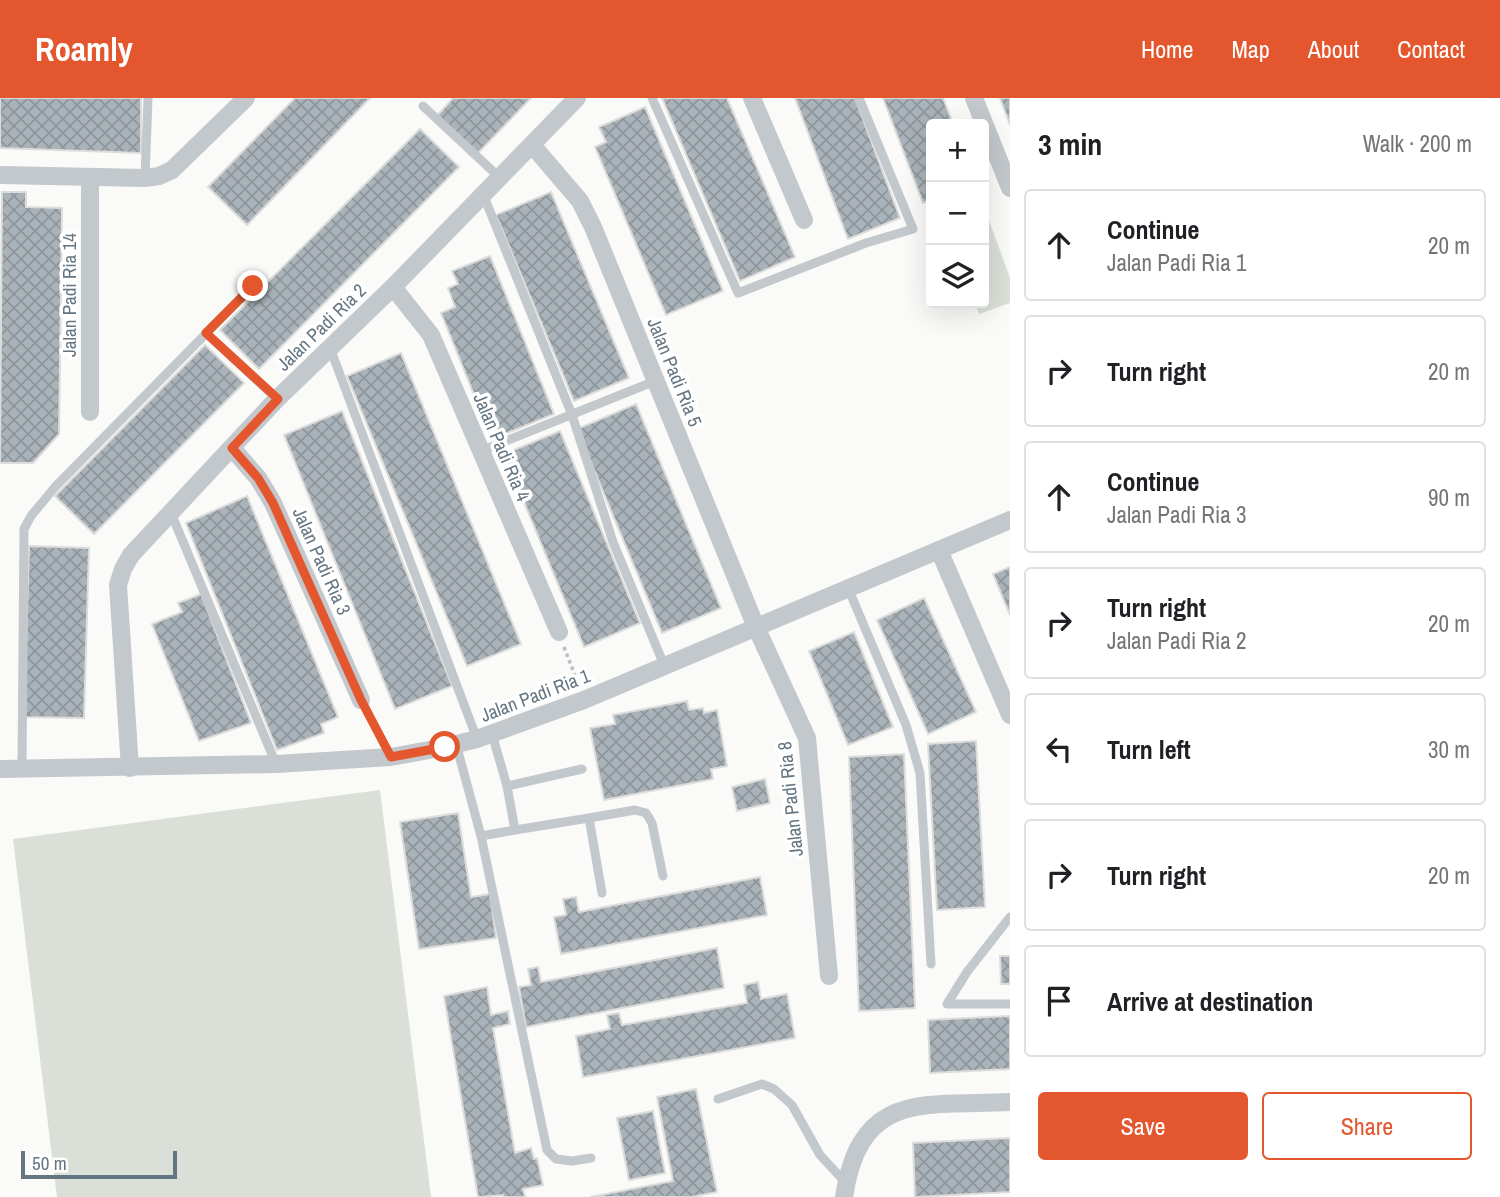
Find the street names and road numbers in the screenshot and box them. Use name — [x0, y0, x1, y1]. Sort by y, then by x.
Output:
street label: Jalan Padi Ria 14 — [56, 233, 82, 357]
street label: Jalan Padi Ria 2 — [271, 278, 371, 376]
street label: Jalan Padi Ria 5 — [641, 314, 709, 431]
street label: Jalan Padi Ria 4 — [468, 389, 537, 505]
street label: Jalan Padi Ria 3 — [287, 503, 357, 619]
street label: Jalan Padi Ria 1 — [477, 662, 594, 728]
street label: Jalan Padi Ria 8 — [771, 740, 809, 858]

